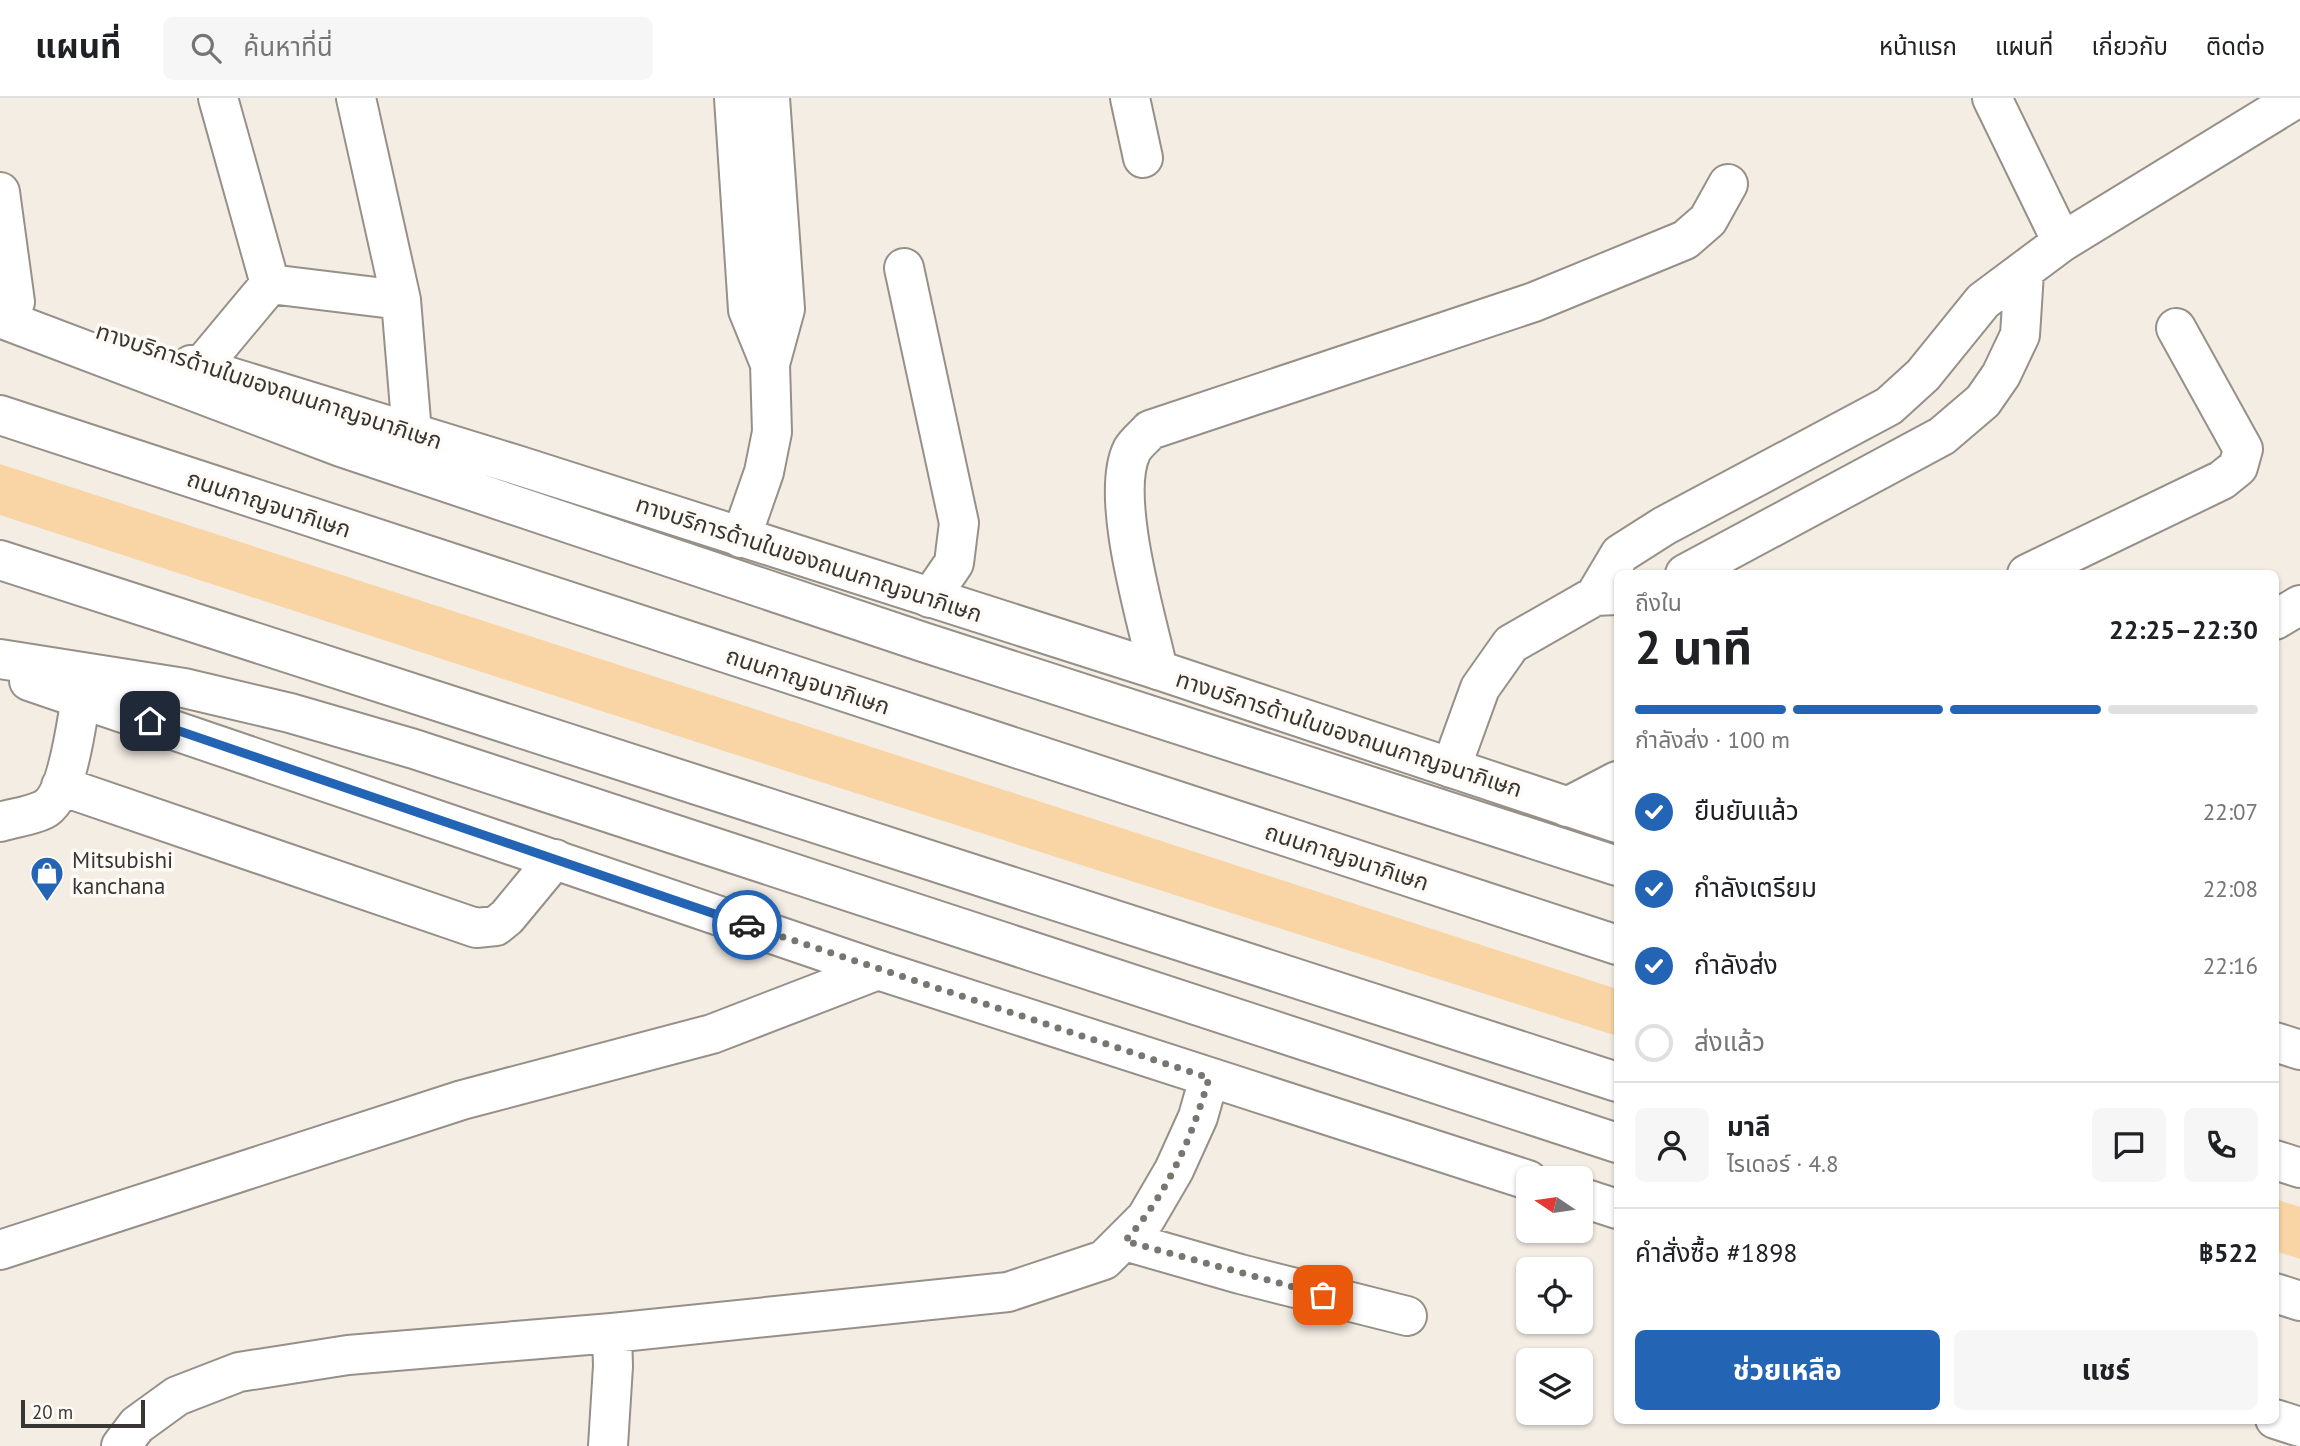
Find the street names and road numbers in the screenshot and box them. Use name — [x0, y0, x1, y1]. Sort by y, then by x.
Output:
street label: ทางบริการด้านในของถนนกาญจนาภิเษก — [92, 316, 446, 455]
street label: ถนนกาญจนาภิเษก — [184, 463, 355, 544]
street label: ทางบริการด้านในของถนนกาญจนาภิเษก — [632, 489, 986, 628]
street label: ถนนกาญจนาภิเษก — [723, 640, 894, 721]
street label: ทางบริการด้านในของถนนกาญจนาภิเษก — [1172, 664, 1526, 803]
street label: ถนนกาญจนาภิเษก — [1262, 816, 1433, 897]

